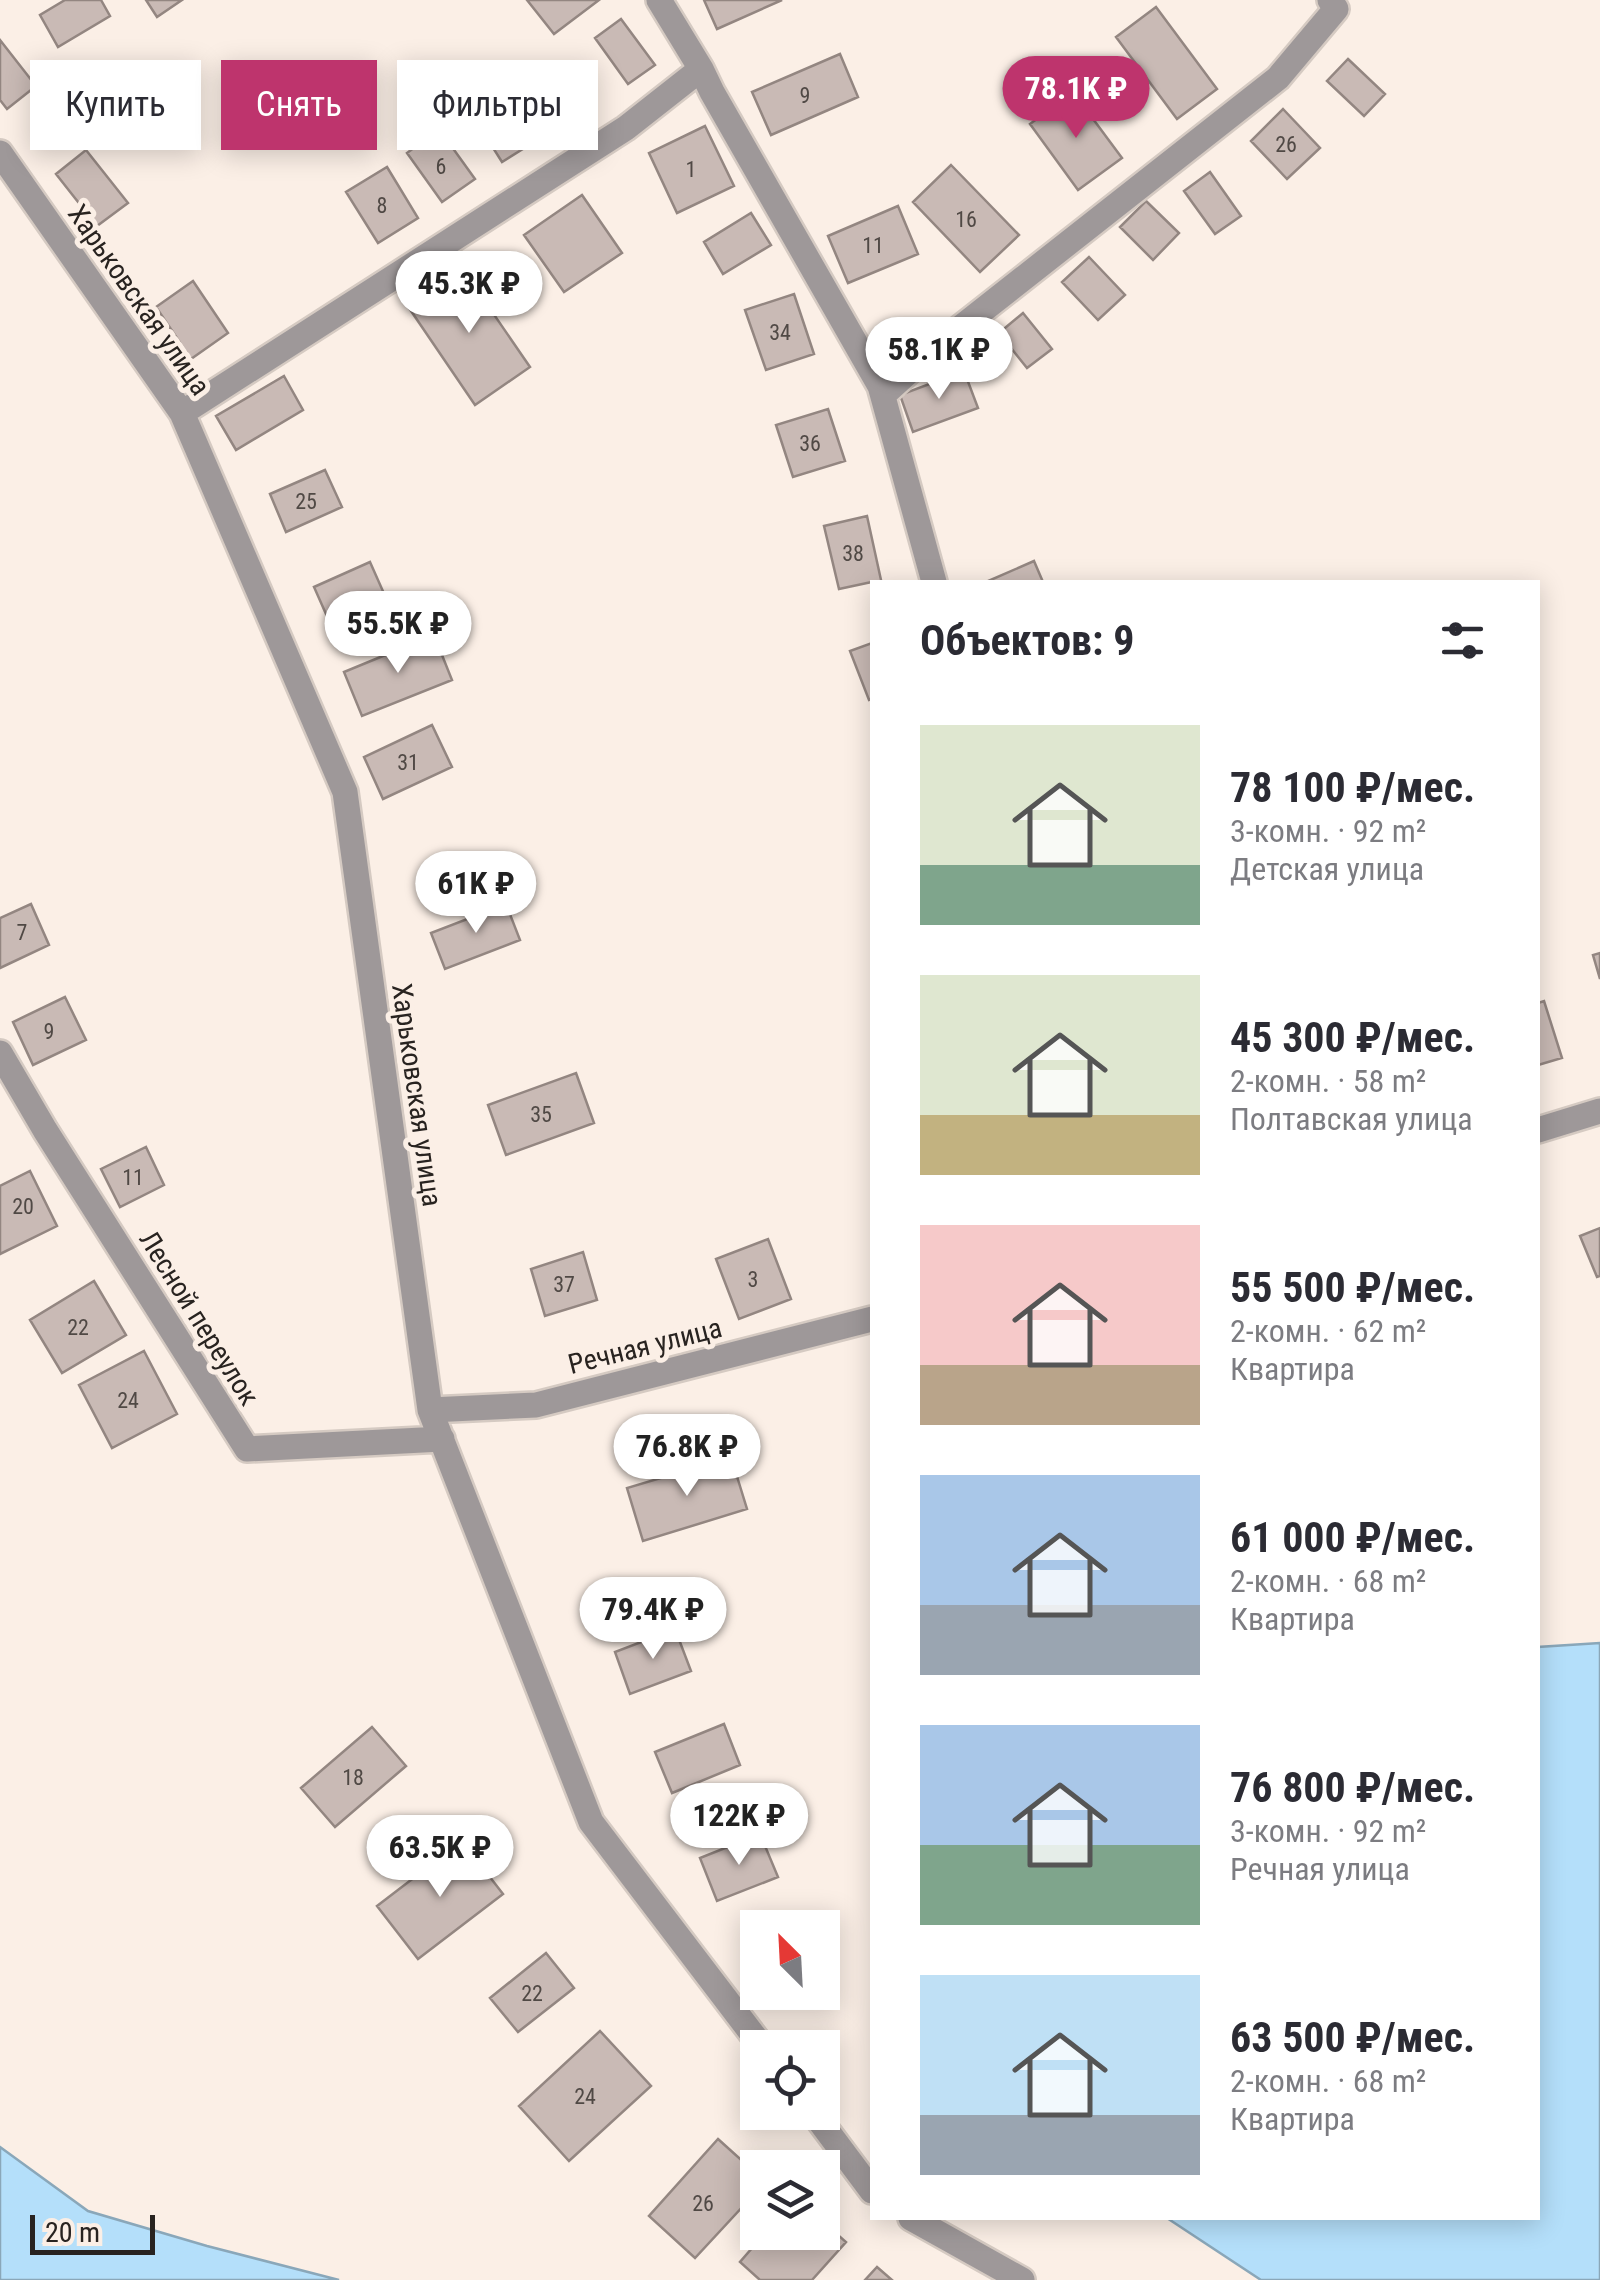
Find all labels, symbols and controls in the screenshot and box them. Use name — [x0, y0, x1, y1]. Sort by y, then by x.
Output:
pin: 78.1K ₽ — [984, 56, 1168, 141]
chip: Купить — [30, 60, 201, 150]
chip: Снять — [221, 60, 377, 150]
chip: Фильтры — [397, 60, 598, 150]
text: 78.1K ₽ — [1025, 69, 1127, 107]
house number: 9 — [800, 83, 810, 108]
house number: 26 — [1275, 132, 1297, 157]
house number: 6 — [436, 154, 446, 179]
house number: 1 — [686, 157, 696, 182]
house number: 8 — [377, 193, 387, 218]
street label: Харьковская улица — [61, 198, 217, 402]
house number: 16 — [955, 207, 977, 232]
house number: 11 — [862, 233, 884, 258]
pin: 45.3K ₽ — [377, 251, 561, 336]
text: 45.3K ₽ — [418, 264, 520, 302]
pin: 58.1K ₽ — [847, 317, 1031, 402]
house number: 34 — [769, 320, 791, 345]
text: 58.1K ₽ — [888, 330, 990, 368]
house number: 36 — [799, 431, 821, 456]
house number: 25 — [295, 489, 317, 514]
house number: 38 — [842, 541, 864, 566]
pin: 55.5K ₽ — [306, 591, 490, 676]
text: 55.5K ₽ — [347, 604, 449, 642]
icon: filters — [1435, 613, 1490, 668]
text: Объектов: 9 — [920, 616, 1134, 665]
house number: 31 — [397, 750, 419, 775]
text: 78 100 ₽/мес. — [1230, 763, 1475, 812]
icon: home — [1000, 765, 1120, 885]
text: 3-комн. · 92 m² — [1230, 812, 1426, 850]
text: Детская улица — [1230, 850, 1424, 888]
pin: 61K ₽ — [406, 851, 546, 936]
text: 61K ₽ — [437, 864, 515, 902]
house number: 7 — [17, 920, 27, 945]
street label: Харьковская улица — [385, 981, 449, 1209]
text: 45 300 ₽/мес. — [1230, 1013, 1475, 1062]
icon: home — [1000, 1015, 1120, 1135]
house number: 9 — [44, 1019, 54, 1044]
text: 2-комн. · 58 m² — [1230, 1062, 1426, 1100]
text: Полтавская улица — [1230, 1100, 1472, 1138]
house number: 35 — [530, 1102, 552, 1127]
house number: 11 — [122, 1165, 144, 1190]
house number: 20 — [12, 1194, 34, 1219]
street label: Лесной переулок — [132, 1225, 266, 1411]
text: 55 500 ₽/мес. — [1230, 1263, 1475, 1312]
icon: home — [1000, 1265, 1120, 1385]
house number: 3 — [748, 1267, 758, 1292]
house number: 37 — [553, 1272, 575, 1297]
street label: Речная улица — [565, 1311, 725, 1381]
text: 2-комн. · 62 m² — [1230, 1312, 1426, 1350]
house number: 22 — [67, 1315, 89, 1340]
text: Квартира — [1230, 1350, 1355, 1388]
house number: 24 — [117, 1388, 139, 1413]
pin: 76.8K ₽ — [595, 1414, 779, 1499]
text: 76.8K ₽ — [636, 1427, 738, 1465]
text: 61 000 ₽/мес. — [1230, 1513, 1475, 1562]
icon: home — [1000, 1515, 1120, 1635]
text: 2-комн. · 68 m² — [1230, 1562, 1426, 1600]
pin: 79.4K ₽ — [561, 1577, 745, 1662]
text: 79.4K ₽ — [602, 1590, 704, 1628]
text: Квартира — [1230, 1600, 1355, 1638]
text: 76 800 ₽/мес. — [1230, 1763, 1475, 1812]
house number: 18 — [342, 1765, 364, 1790]
icon: home — [1000, 1765, 1120, 1885]
pin: 122K ₽ — [658, 1783, 820, 1868]
text: 122K ₽ — [692, 1796, 786, 1834]
text: 3-комн. · 92 m² — [1230, 1812, 1426, 1850]
pin: 63.5K ₽ — [348, 1815, 532, 1900]
text: 63.5K ₽ — [389, 1828, 491, 1866]
text: Речная улица — [1230, 1850, 1410, 1888]
north arrow — [740, 1910, 840, 2010]
map controls — [740, 1910, 840, 2250]
house number: 22 — [521, 1981, 543, 2006]
text: 63 500 ₽/мес. — [1230, 2013, 1475, 2062]
icon: home — [1000, 2015, 1120, 2135]
button: locate — [740, 2030, 840, 2130]
text: 2-комн. · 68 m² — [1230, 2062, 1426, 2100]
house number: 24 — [574, 2084, 596, 2109]
text: Квартира — [1230, 2100, 1355, 2138]
button: layers — [740, 2150, 840, 2250]
house number: 26 — [692, 2191, 714, 2216]
scale bar — [30, 2210, 155, 2254]
text: 20 m — [45, 2216, 100, 2249]

